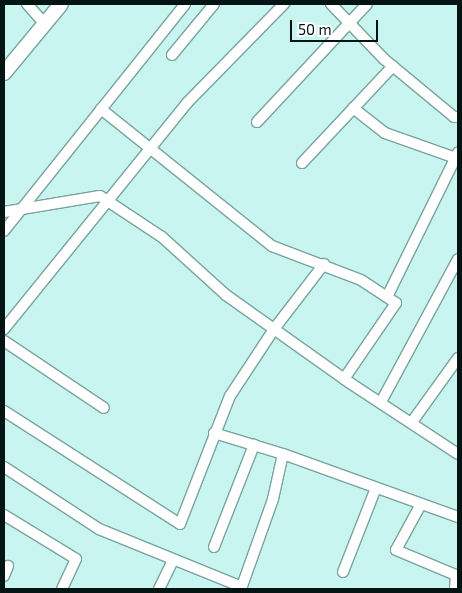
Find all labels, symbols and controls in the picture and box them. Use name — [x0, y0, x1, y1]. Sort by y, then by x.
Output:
scale bar — [292, 10, 380, 42]
text: 50 m — [298, 20, 332, 38]

